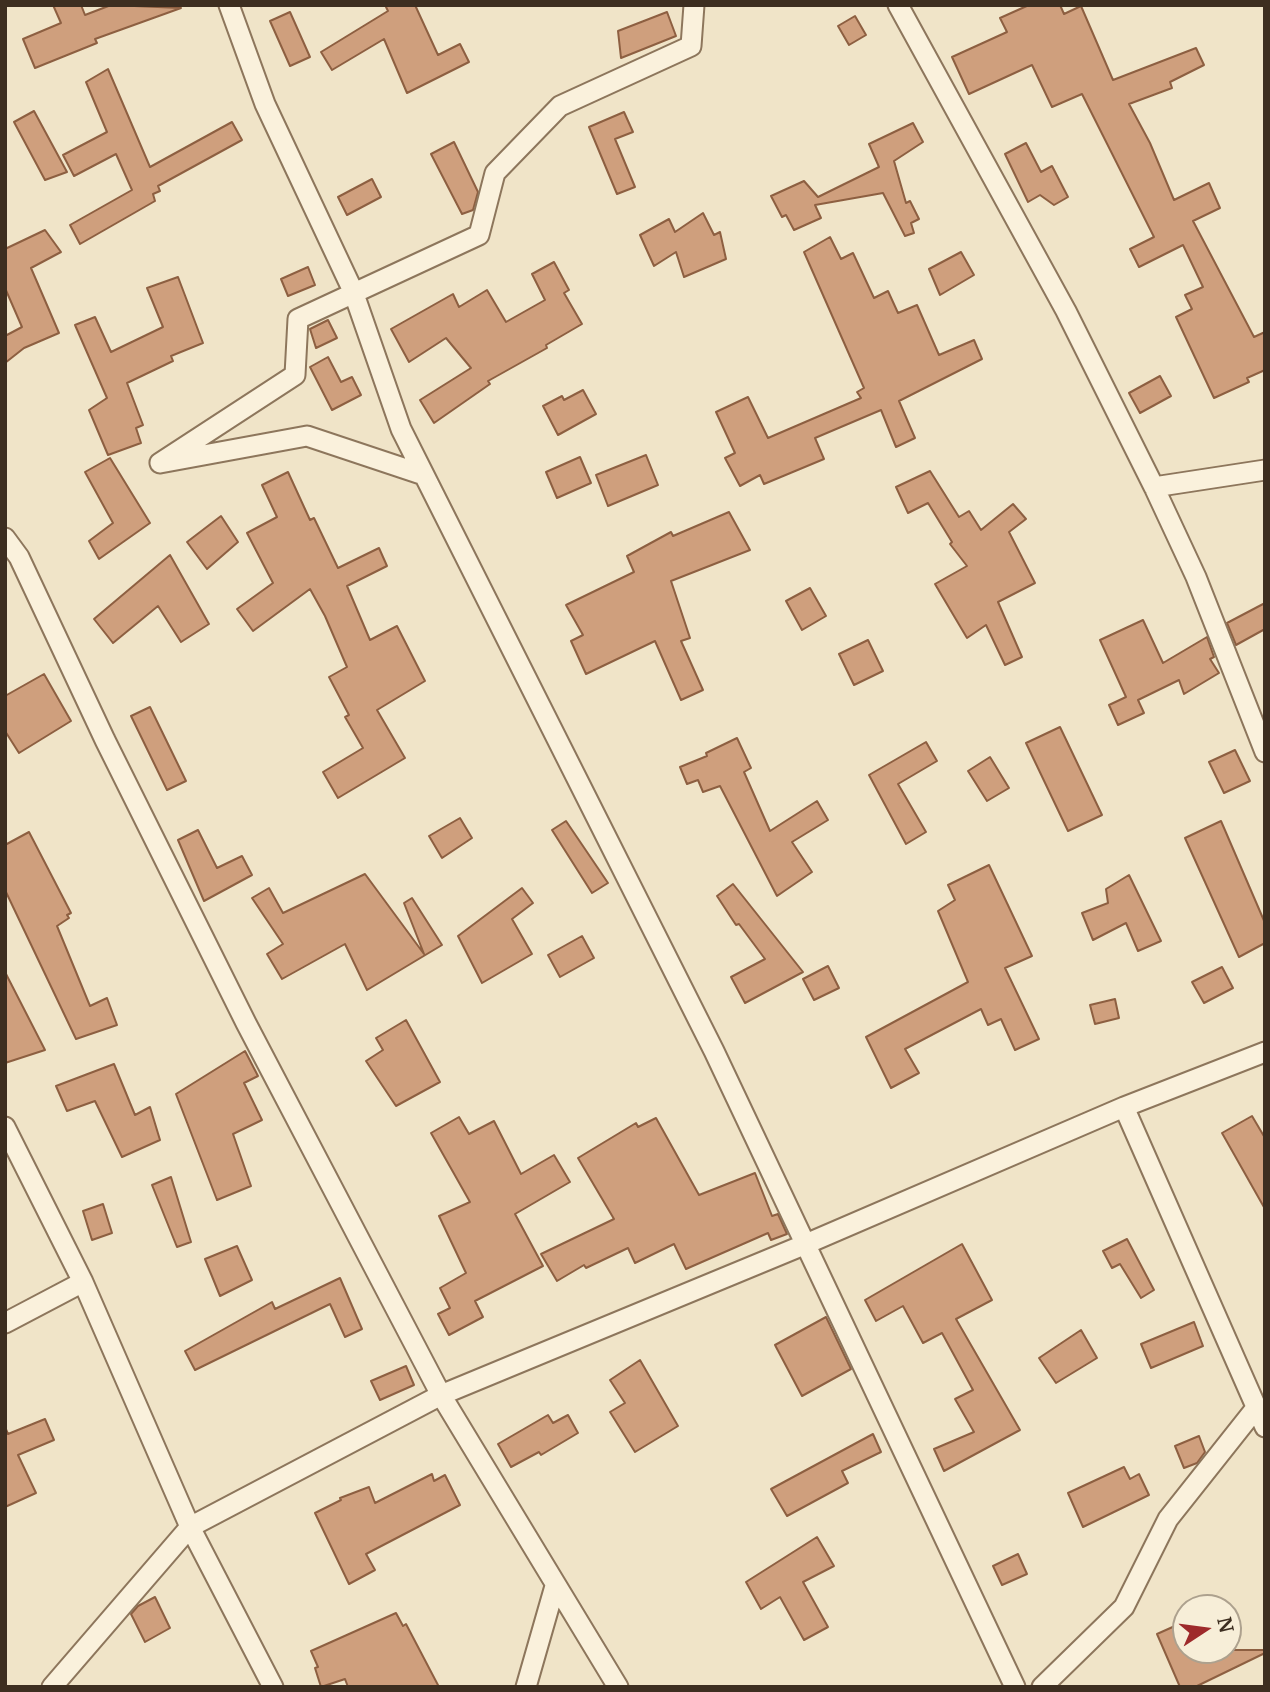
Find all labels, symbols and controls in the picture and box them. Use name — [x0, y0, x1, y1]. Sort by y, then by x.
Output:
north arrow — [1172, 1594, 1242, 1664]
text: N — [1212, 1615, 1239, 1635]

